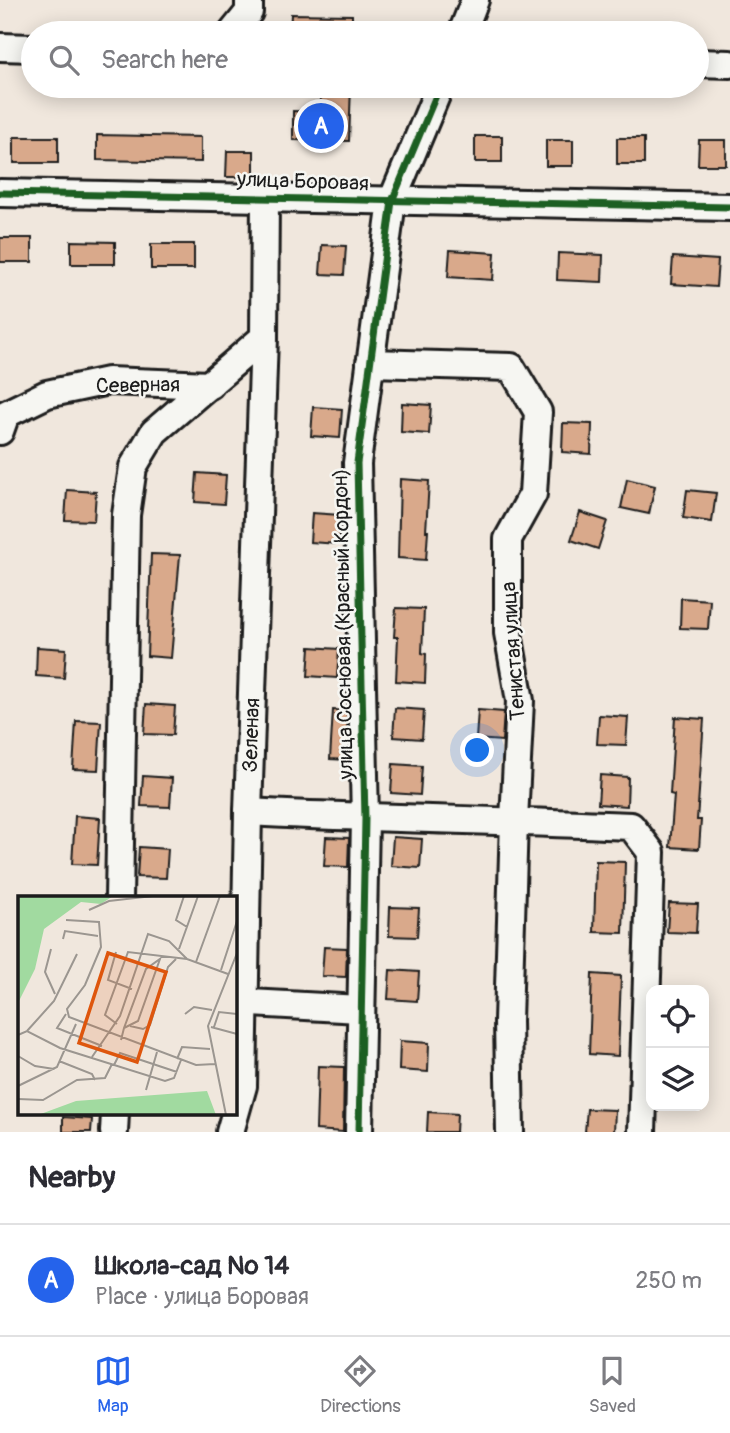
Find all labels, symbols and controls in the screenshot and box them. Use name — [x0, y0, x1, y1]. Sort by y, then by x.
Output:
search box — [21, 21, 709, 98]
icon: search — [45, 41, 83, 79]
text: Search here — [101, 44, 228, 76]
pin: A — [298, 100, 344, 152]
street label: улица Боровая — [236, 166, 369, 197]
street label: Северная — [96, 371, 180, 400]
street label: улица Сосновая (Красный Кордон) — [327, 468, 360, 781]
street label: Тенистая улица — [495, 581, 532, 721]
street label: Зеленая — [237, 697, 266, 773]
your location — [460, 733, 494, 767]
inset map — [18, 896, 236, 1114]
map controls — [646, 985, 709, 1111]
button: locate — [646, 985, 709, 1048]
button: layers — [646, 1048, 709, 1111]
text: Nearby — [28, 1159, 115, 1196]
text: Школа-сад № 14 — [95, 1250, 289, 1282]
text: A — [44, 1266, 58, 1295]
text: 250 m — [636, 1266, 702, 1295]
text: Place · улица Боровая — [95, 1282, 309, 1311]
tab: Map — [94, 1352, 132, 1418]
tab: Directions — [320, 1352, 401, 1418]
tab: Saved — [589, 1352, 636, 1418]

